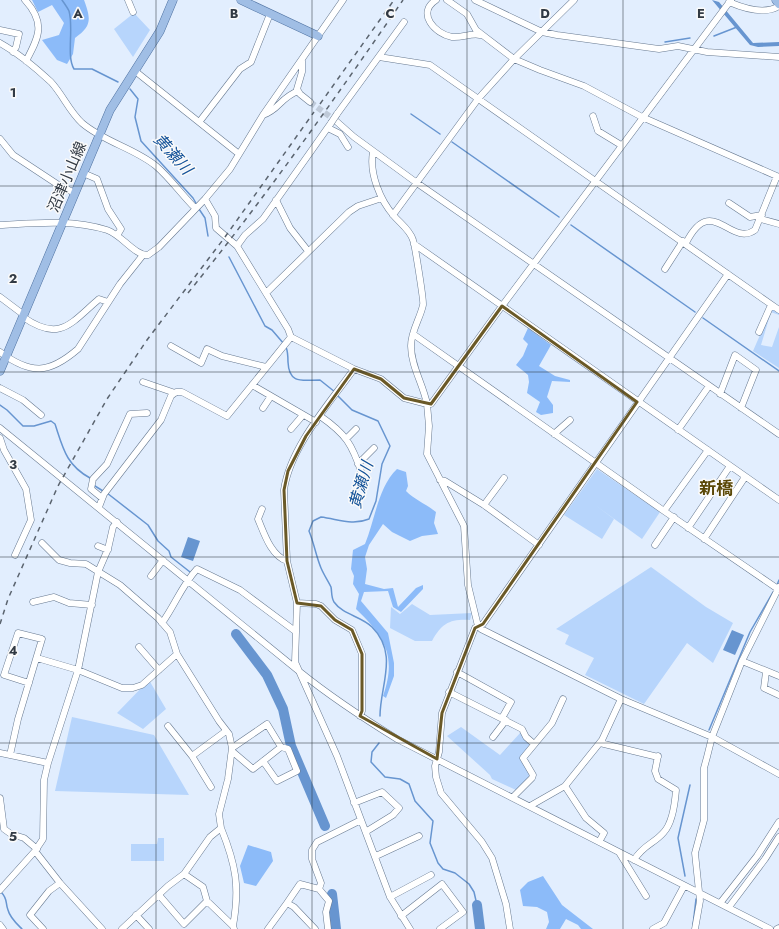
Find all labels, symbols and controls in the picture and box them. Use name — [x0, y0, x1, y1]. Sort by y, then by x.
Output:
text: A — [72, 4, 83, 23]
text: B — [230, 4, 239, 23]
text: C — [385, 4, 395, 23]
text: D — [540, 4, 550, 23]
text: E — [697, 4, 705, 23]
text: 1 — [10, 83, 16, 102]
water label: 黄瀬川 — [148, 128, 199, 181]
street label: 沼津小山線 — [42, 138, 92, 216]
text: 2 — [9, 269, 17, 288]
text: 3 — [9, 455, 17, 474]
water label: 黄瀬川 — [343, 457, 379, 511]
district label: 新橋 — [699, 476, 734, 500]
text: 4 — [8, 641, 18, 660]
text: 5 — [9, 827, 17, 846]

